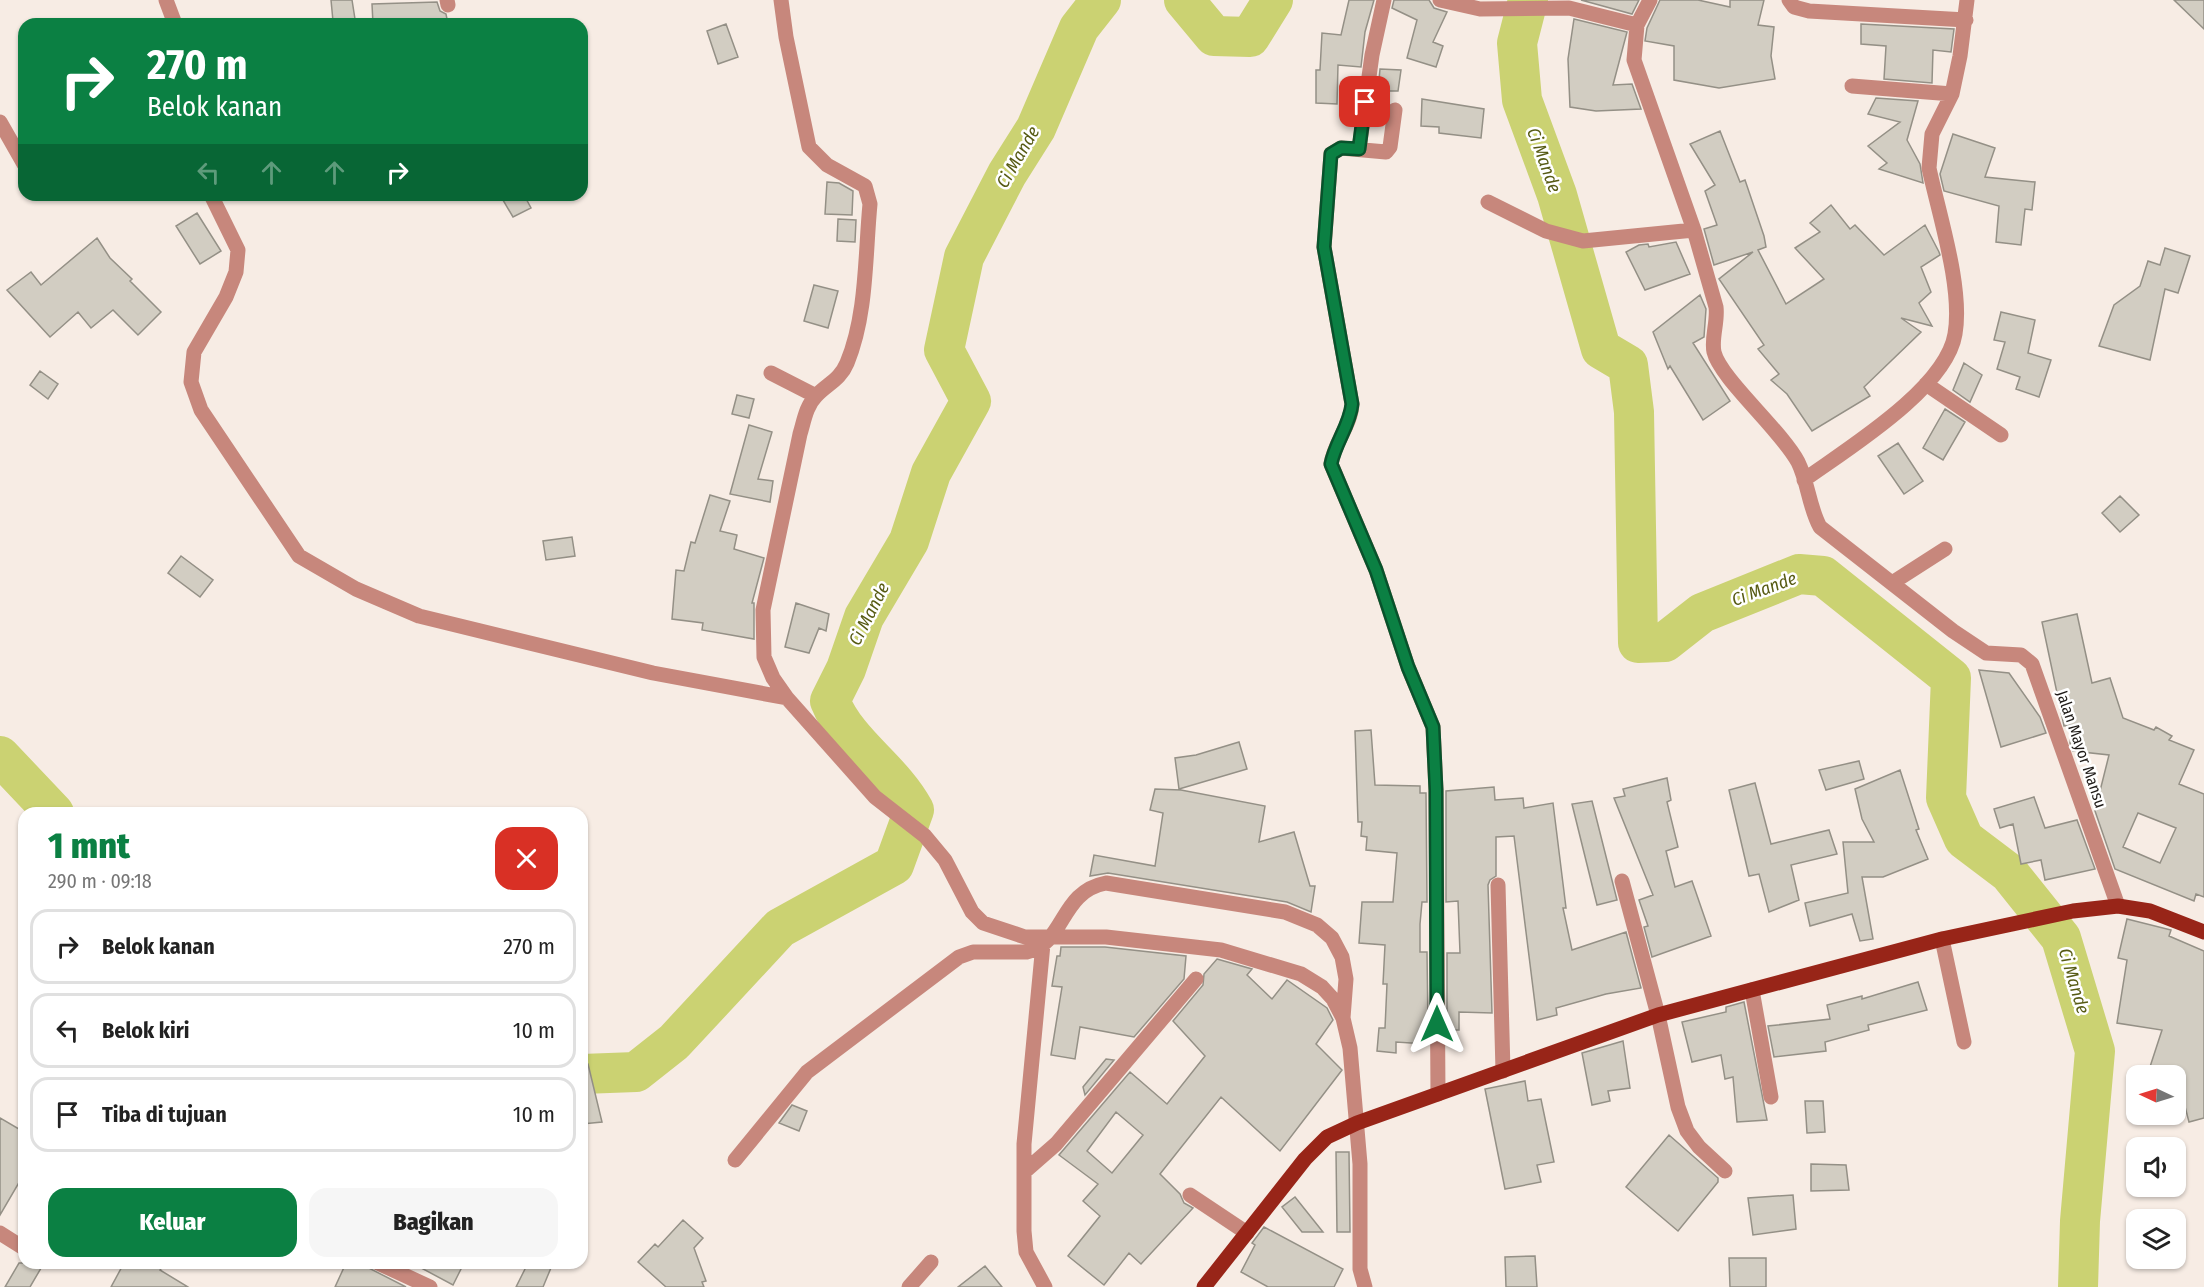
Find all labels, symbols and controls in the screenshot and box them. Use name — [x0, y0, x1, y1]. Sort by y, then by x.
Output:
text: 270 m — [147, 40, 247, 90]
icon: right — [48, 42, 126, 120]
pin — [1339, 76, 1390, 127]
icon: arrive — [1348, 85, 1381, 118]
text: Belok kanan — [147, 91, 282, 123]
water label: Ci Mande — [992, 122, 1045, 192]
water label: Ci Mande — [1522, 125, 1566, 196]
icon: left — [192, 156, 225, 189]
icon: ahead — [255, 156, 288, 189]
icon: ahead — [318, 156, 351, 189]
icon: right — [381, 156, 414, 189]
water label: Ci Mande — [1729, 567, 1800, 611]
water label: Ci Mande — [844, 579, 894, 649]
street label: Jalan Mayor Mansu — [2053, 688, 2111, 810]
text: 1 mnt — [48, 824, 130, 868]
button: close — [495, 827, 558, 890]
text: 290 m · 09:18 — [48, 869, 152, 893]
icon: right — [51, 930, 84, 963]
text: Belok kanan — [102, 933, 215, 960]
text: 270 m — [503, 933, 555, 960]
water label: Ci Mande — [2054, 946, 2095, 1017]
position arrow — [1405, 992, 1469, 1056]
icon: left — [51, 1014, 84, 1047]
text: Belok kiri — [102, 1017, 190, 1044]
text: 10 m — [513, 1017, 555, 1044]
north arrow — [2126, 1065, 2186, 1125]
map controls — [2126, 1065, 2186, 1269]
icon: arrive — [51, 1098, 84, 1131]
text: Tiba di tujuan — [102, 1101, 227, 1128]
text: 10 m — [513, 1101, 555, 1128]
button: sound — [2126, 1137, 2186, 1197]
button: Keluar — [48, 1188, 297, 1257]
button: Bagikan — [309, 1188, 558, 1257]
button: layers — [2126, 1209, 2186, 1269]

